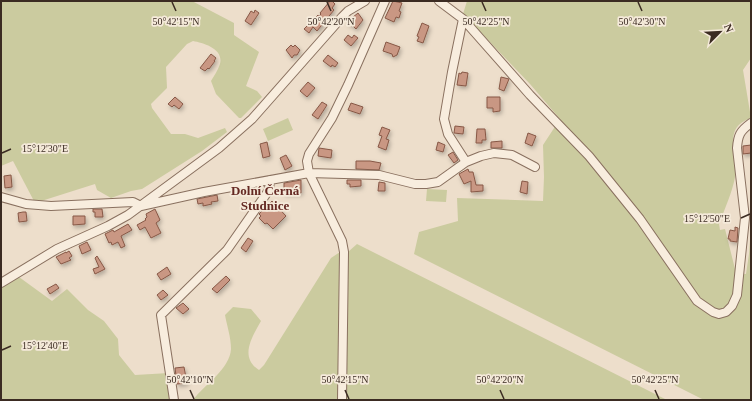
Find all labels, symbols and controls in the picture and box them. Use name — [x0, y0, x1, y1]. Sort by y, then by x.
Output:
north arrow — [700, 12, 740, 52]
text: 50°42'15"N — [152, 16, 200, 27]
text: 50°42'20"N — [307, 16, 355, 27]
text: 50°42'25"N — [462, 16, 510, 27]
text: 50°42'30"N — [618, 16, 666, 27]
text: N — [722, 22, 736, 34]
text: 15°12'30"E — [22, 143, 68, 154]
district label: Dolní Černá Studnice — [231, 183, 300, 213]
text: 15°12'50"E — [684, 213, 730, 224]
text: 15°12'40"E — [22, 340, 68, 351]
text: 50°42'10"N — [166, 374, 214, 385]
text: 50°42'15"N — [321, 374, 369, 385]
text: 50°42'20"N — [476, 374, 524, 385]
text: 50°42'25"N — [631, 374, 679, 385]

